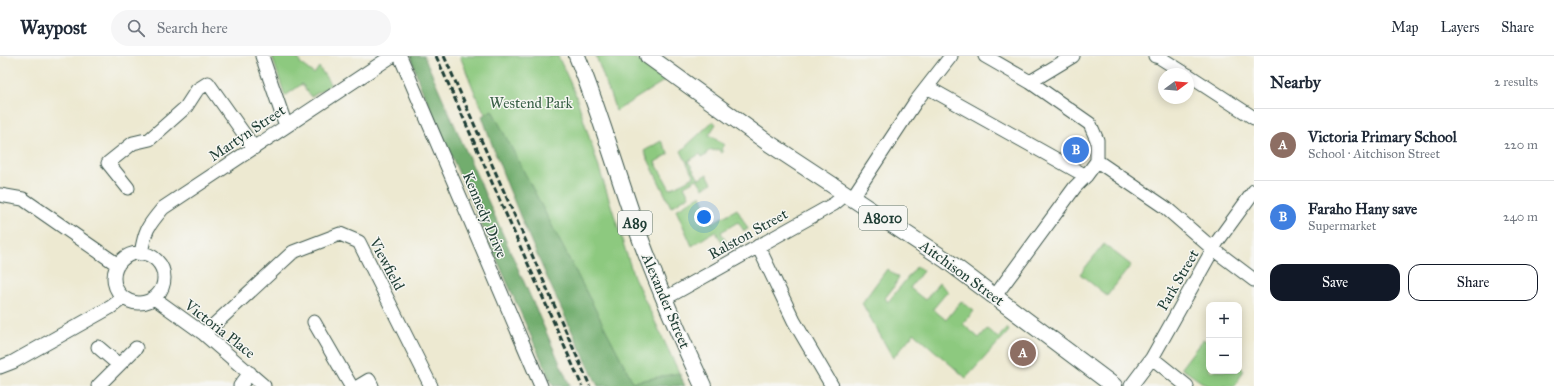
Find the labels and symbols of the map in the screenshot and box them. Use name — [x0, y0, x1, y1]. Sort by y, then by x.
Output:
north arrow — [1158, 68, 1194, 104]
park label: Westend Park — [490, 94, 572, 112]
street label: Martyn Street — [205, 100, 289, 165]
pin: B — [1063, 135, 1089, 165]
street label: Kennedy Drive — [459, 169, 511, 261]
street label: Ralston Street — [705, 204, 791, 263]
road number: A8010 — [859, 206, 907, 230]
your location — [694, 207, 714, 227]
road number: A89 — [618, 211, 652, 235]
street label: Viewfield — [365, 234, 409, 294]
street label: Aitchison Street — [915, 236, 1008, 310]
street label: Park Street — [1153, 246, 1203, 314]
street label: Alexander Street — [638, 250, 694, 352]
street label: Victoria Place — [180, 295, 259, 362]
pin: A — [1010, 338, 1036, 368]

